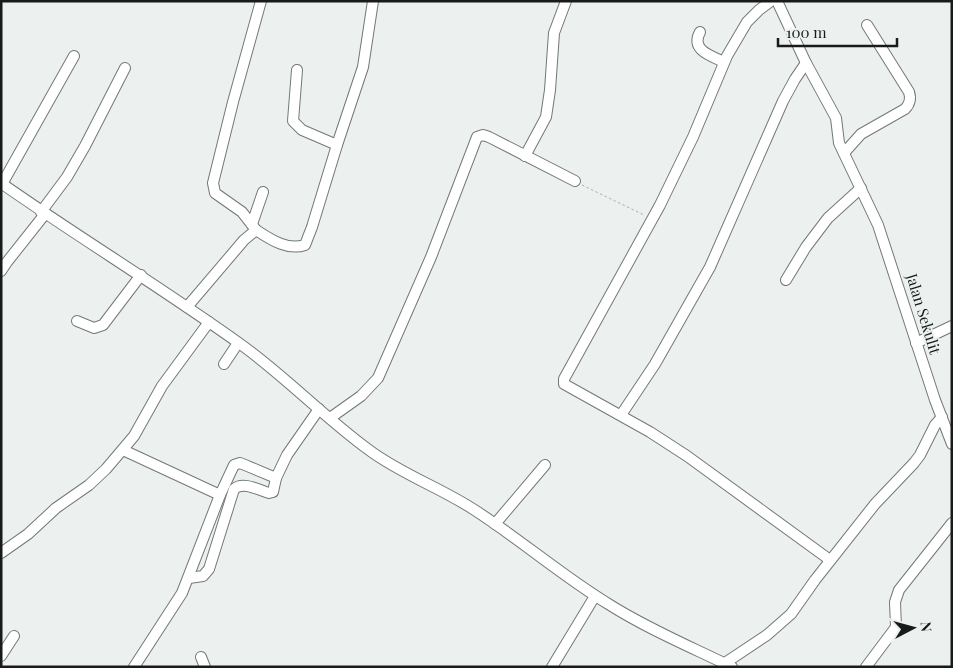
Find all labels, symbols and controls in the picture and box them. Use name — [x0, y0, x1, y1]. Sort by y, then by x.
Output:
scale bar — [778, 15, 897, 47]
text: 100 m — [786, 22, 827, 42]
street label: Jalan Sekulit — [902, 270, 946, 357]
north arrow — [888, 603, 938, 653]
text: N — [916, 621, 936, 633]

